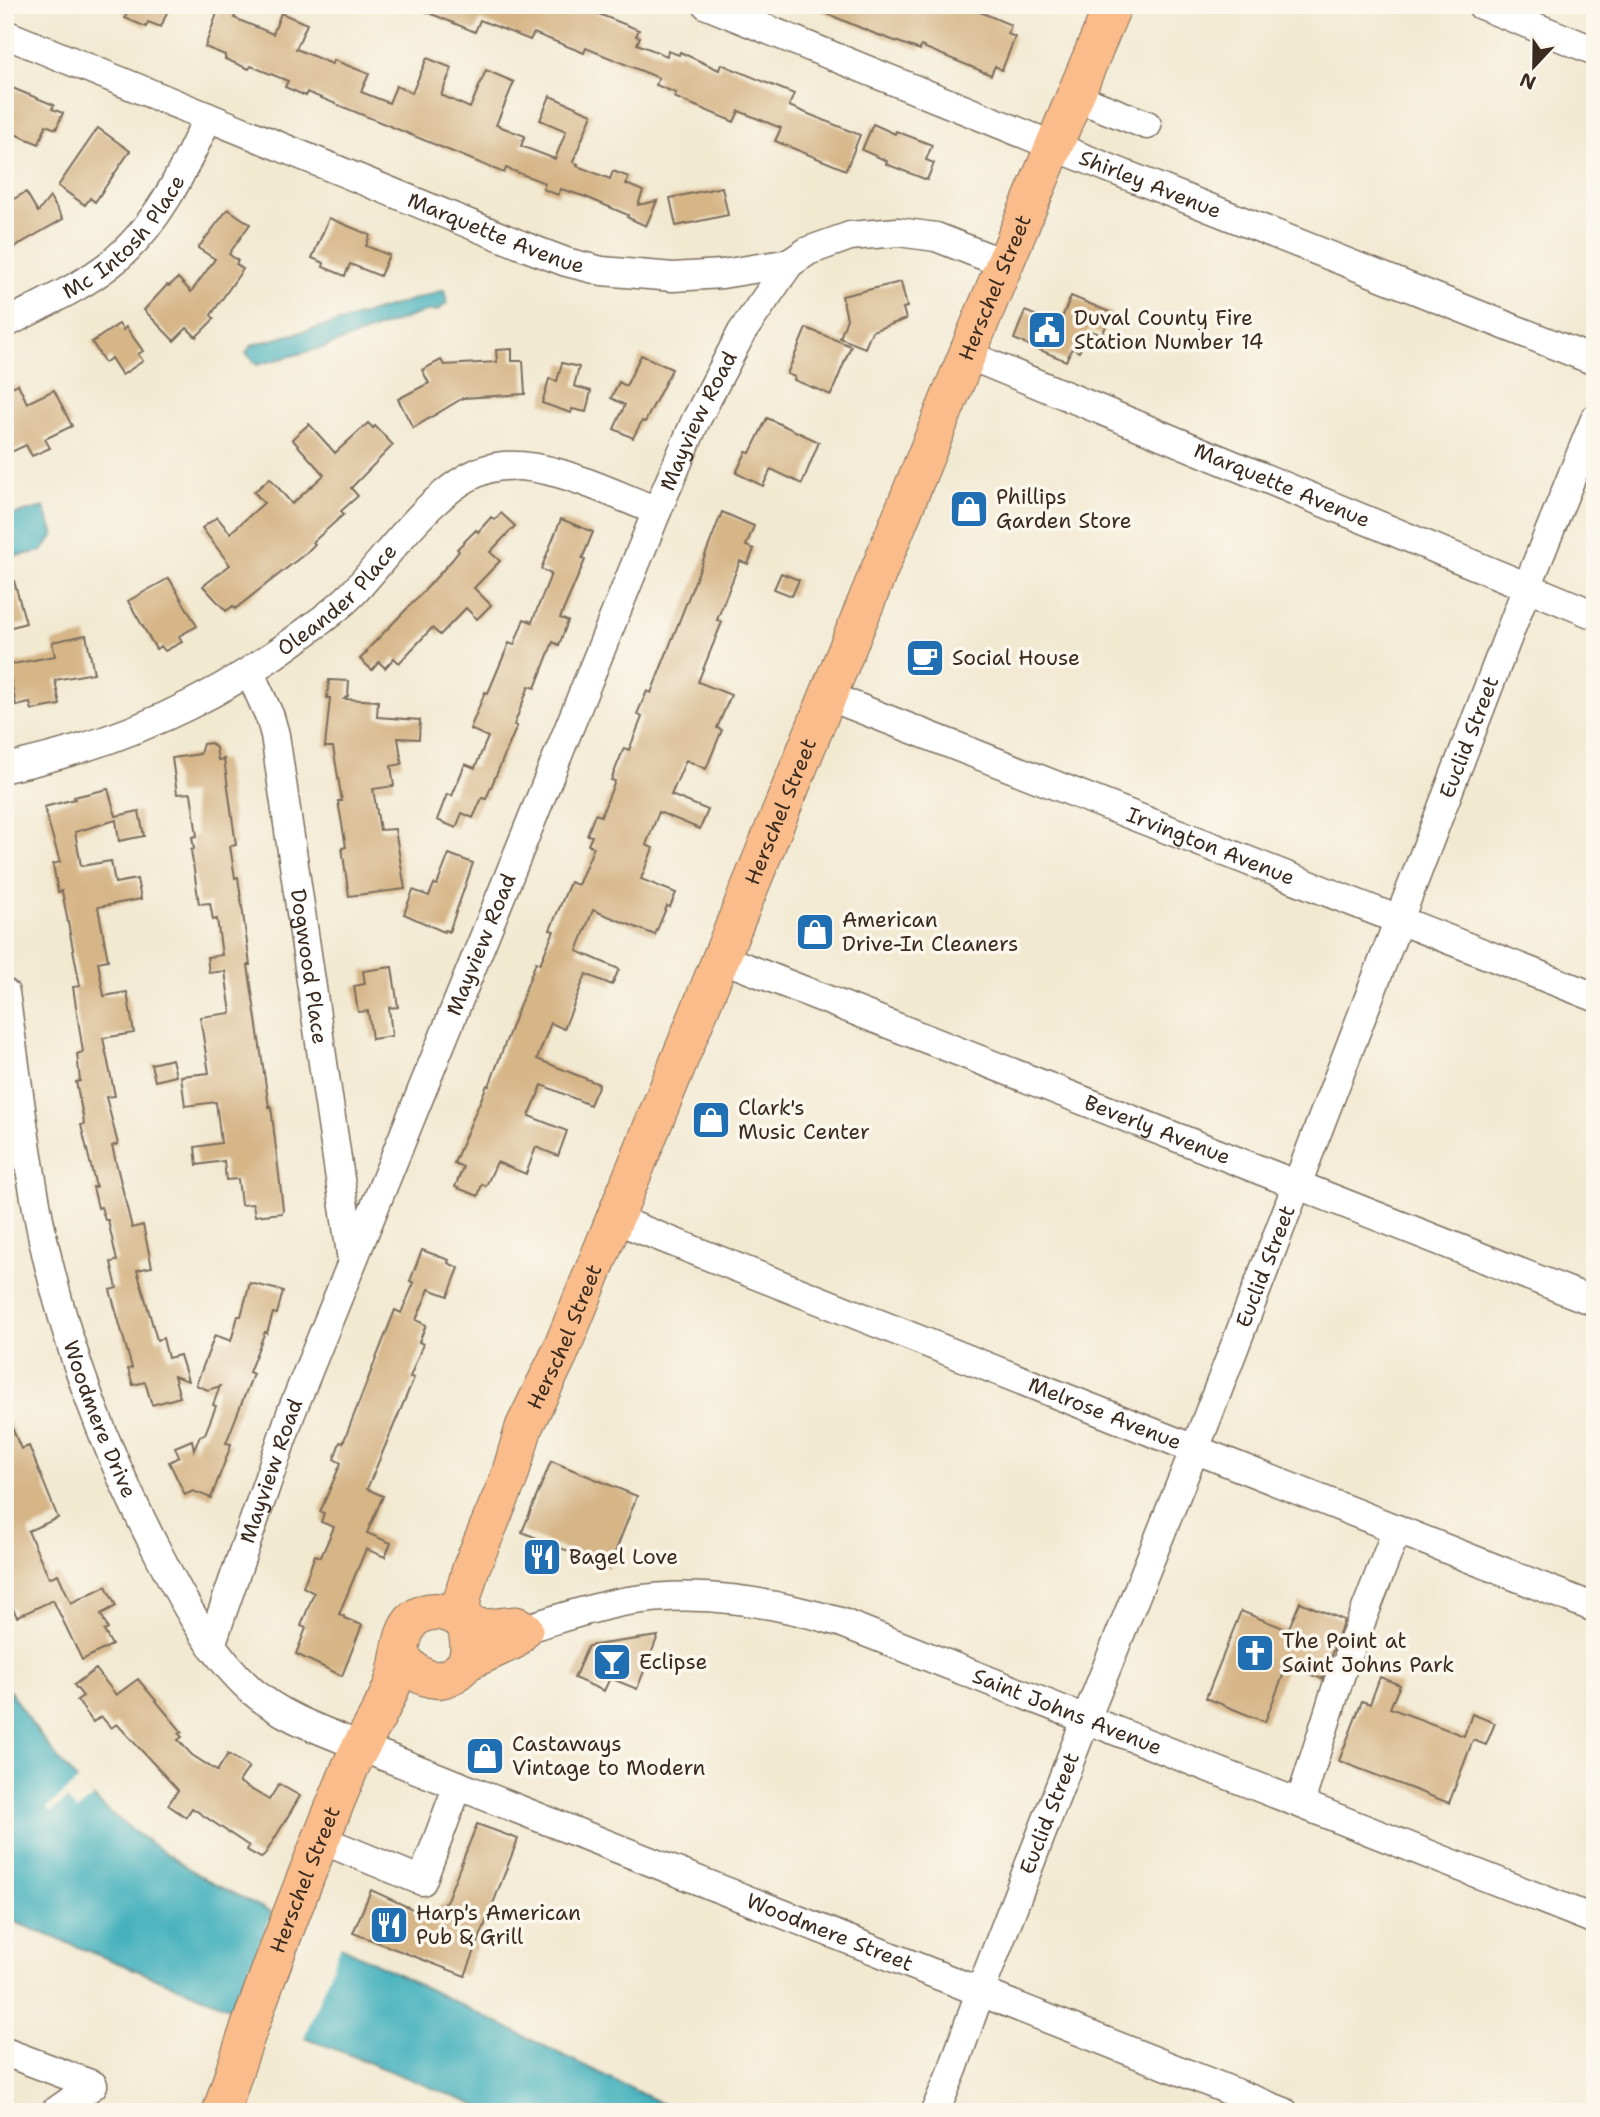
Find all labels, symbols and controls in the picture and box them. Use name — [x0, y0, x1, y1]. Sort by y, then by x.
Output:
north arrow — [1498, 32, 1568, 102]
text: N — [1516, 67, 1539, 96]
street label: Shirley Avenue — [1075, 144, 1225, 225]
street label: Mc Intosh Place — [57, 170, 191, 306]
street label: Marquette Avenue — [403, 186, 587, 280]
street label: Herschel Street — [952, 210, 1038, 365]
place label: Duval County Fire Station Number 14 — [1074, 304, 1263, 356]
public building icon: Duval County Fire Station Number 14 — [1026, 309, 1068, 351]
street label: Mayview Road — [653, 346, 744, 495]
street label: Marquette Avenue — [1190, 436, 1374, 534]
place label: Phillips Garden Store — [996, 483, 1132, 535]
shop icon: Phillips Garden Store — [948, 488, 990, 530]
street label: Oleander Place — [272, 538, 403, 662]
cafe icon: Social House — [904, 637, 946, 679]
place label: Social House — [952, 644, 1080, 672]
street label: Euclid Street — [1433, 672, 1505, 802]
street label: Herschel Street — [738, 734, 823, 889]
street label: Irvington Avenue — [1123, 801, 1299, 892]
street label: Mayview Road — [440, 869, 523, 1020]
street label: Dogwood Place — [284, 887, 334, 1046]
place label: American Drive-In Cleaners — [842, 906, 1018, 958]
shop icon: American Drive-In Cleaners — [794, 911, 836, 953]
street label: Beverly Avenue — [1080, 1088, 1235, 1171]
place label: Clark's Music Center — [738, 1094, 870, 1146]
shop icon: Clark's Music Center — [690, 1099, 732, 1141]
street label: Euclid Street — [1229, 1201, 1302, 1331]
street label: Herschel Street — [521, 1260, 609, 1414]
street label: Woodmere Drive — [57, 1337, 143, 1502]
street label: Melrose Avenue — [1024, 1370, 1185, 1456]
street label: Mayview Road — [233, 1395, 309, 1547]
restaurant icon: Bagel Love — [521, 1536, 563, 1578]
place label: Bagel Love — [569, 1543, 678, 1571]
place label: The Point at Saint Johns Park — [1282, 1627, 1454, 1679]
church icon: The Point at Saint Johns Park — [1234, 1632, 1276, 1674]
bar icon: Eclipse — [591, 1641, 633, 1683]
place label: Eclipse — [639, 1648, 707, 1676]
street label: Saint Johns Avenue — [969, 1662, 1166, 1762]
place label: Castaways Vintage to Modern — [512, 1730, 706, 1782]
shop icon: Castaways Vintage to Modern — [464, 1735, 506, 1777]
street label: Euclid Street — [1013, 1748, 1086, 1878]
street label: Herschel Street — [263, 1802, 347, 1957]
street label: Woodmere Street — [742, 1887, 917, 1978]
place label: Harp's American Pub & Grill — [416, 1899, 581, 1951]
restaurant icon: Harp's American Pub & Grill — [368, 1904, 410, 1946]

